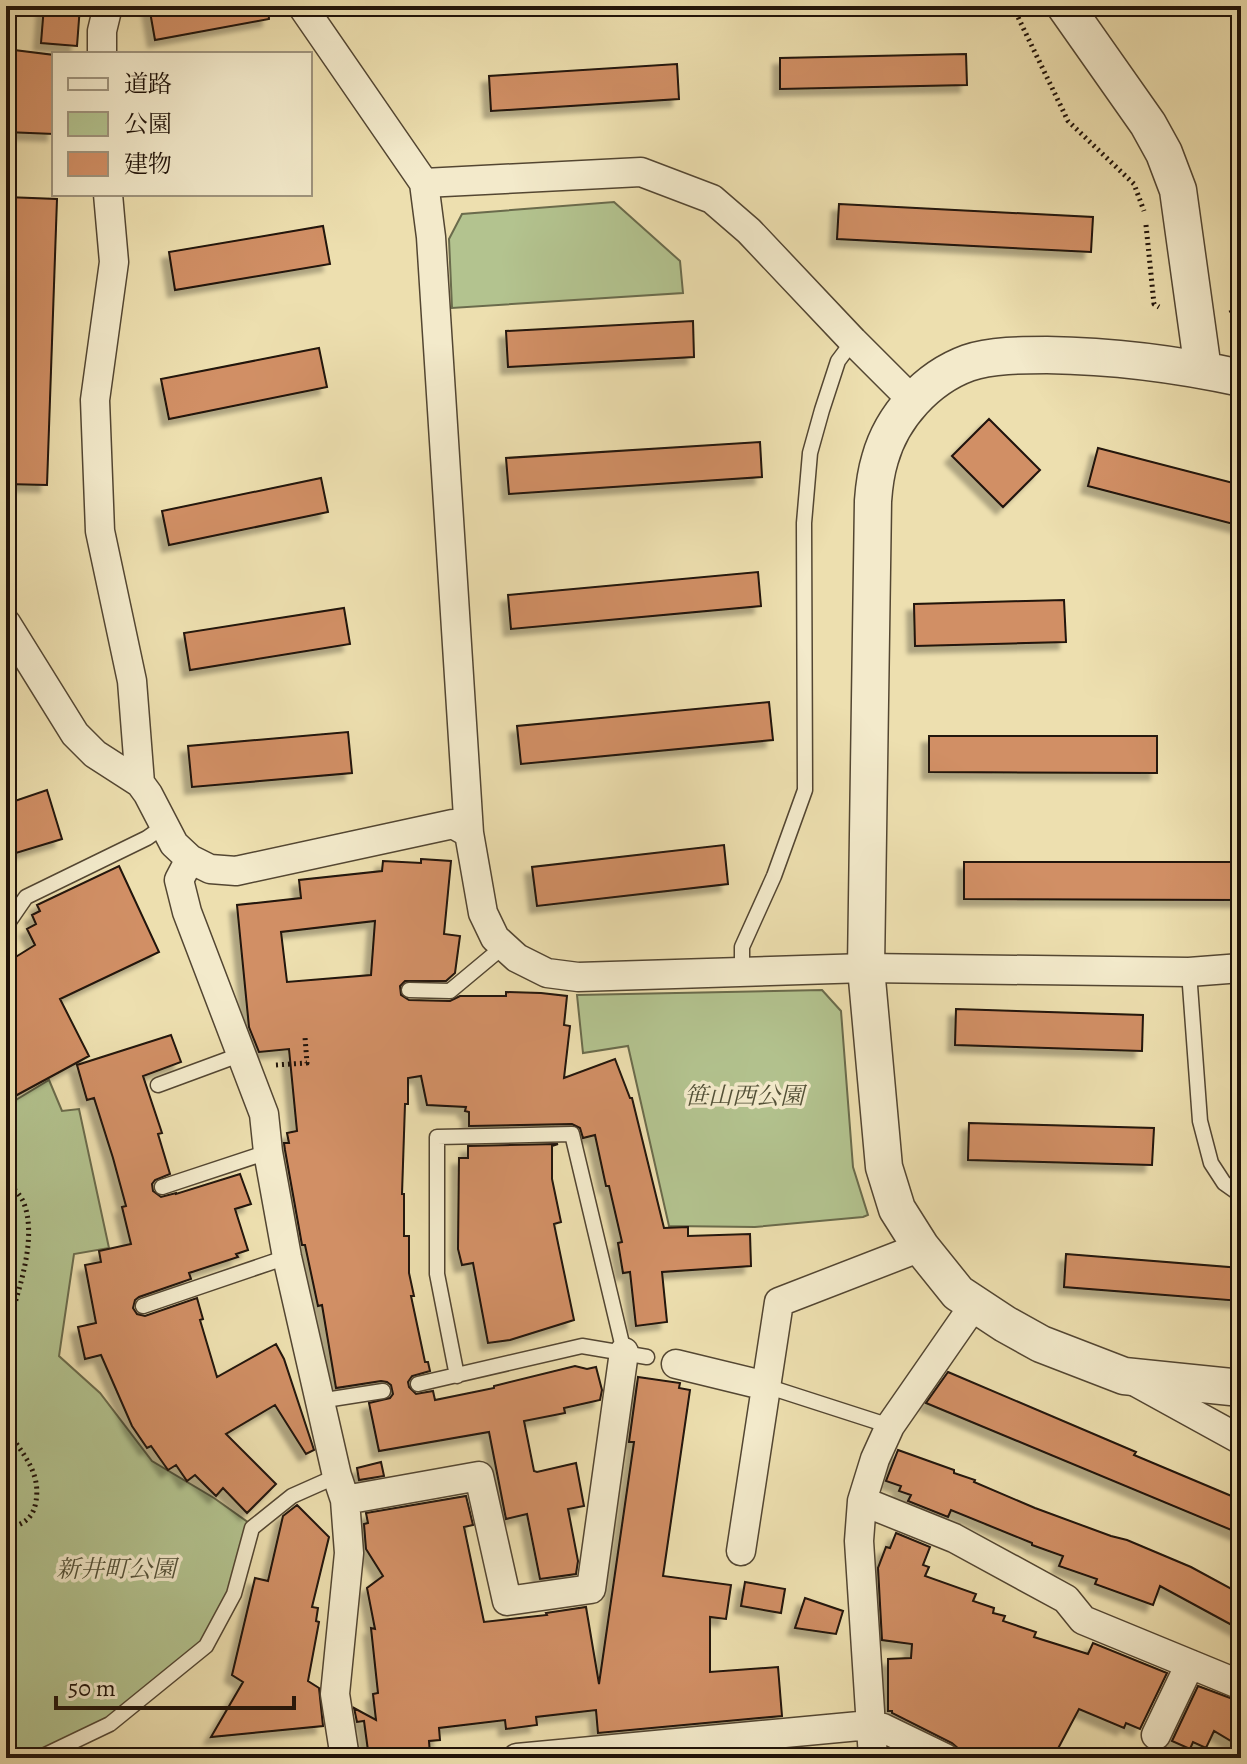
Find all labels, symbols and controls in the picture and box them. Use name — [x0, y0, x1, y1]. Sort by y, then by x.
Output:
legend — [52, 52, 312, 196]
text: 道路 — [124, 68, 172, 100]
text: 公園 — [124, 108, 172, 140]
text: 建物 — [124, 148, 172, 180]
park label: 笹山西公園 — [684, 1080, 808, 1112]
park label: 新井町公園 — [56, 1553, 180, 1585]
scale bar — [56, 1660, 294, 1710]
text: 50 m — [68, 1672, 116, 1704]

